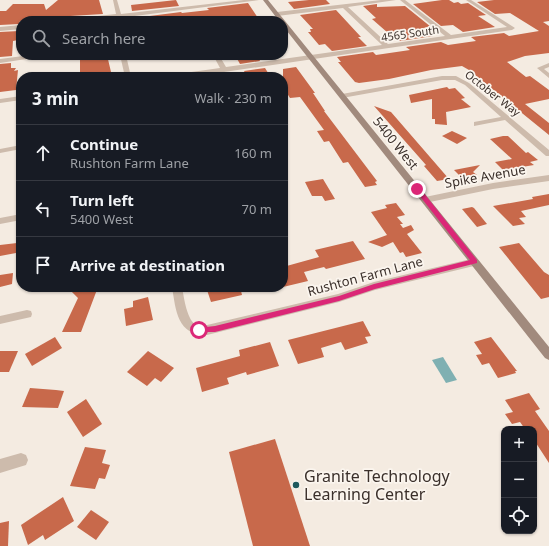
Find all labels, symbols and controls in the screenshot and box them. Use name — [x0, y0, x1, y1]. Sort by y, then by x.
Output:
search box — [16, 16, 288, 60]
street label: 4565 South — [380, 22, 440, 44]
icon: search — [30, 27, 52, 49]
text: Search here — [62, 28, 145, 48]
street label: October Way — [462, 67, 524, 120]
text: 3 min — [32, 87, 79, 110]
text: Walk · 230 m — [194, 89, 272, 107]
street label: 5400 West — [369, 113, 423, 173]
text: Continue — [70, 134, 138, 154]
icon: ahead — [32, 142, 54, 164]
text: 160 m — [234, 144, 272, 162]
text: Rushton Farm Lane — [70, 154, 189, 172]
street label: Spike Avenue — [443, 160, 527, 192]
route end — [408, 180, 426, 198]
text: Turn left — [70, 190, 134, 210]
icon: left — [32, 198, 54, 220]
text: 70 m — [242, 200, 272, 218]
text: 5400 West — [70, 210, 133, 228]
street label: Rushton Farm Lane — [305, 252, 425, 300]
icon: arrive — [32, 254, 54, 276]
text: Arrive at destination — [70, 255, 225, 275]
route start — [190, 321, 208, 339]
map controls — [501, 426, 537, 534]
button: + — [501, 426, 537, 462]
button: − — [501, 462, 537, 498]
place label: Granite Technology Learning Center — [304, 465, 450, 505]
marker: Granite Technology Learning Center — [291, 480, 301, 490]
button: locate — [501, 498, 537, 534]

